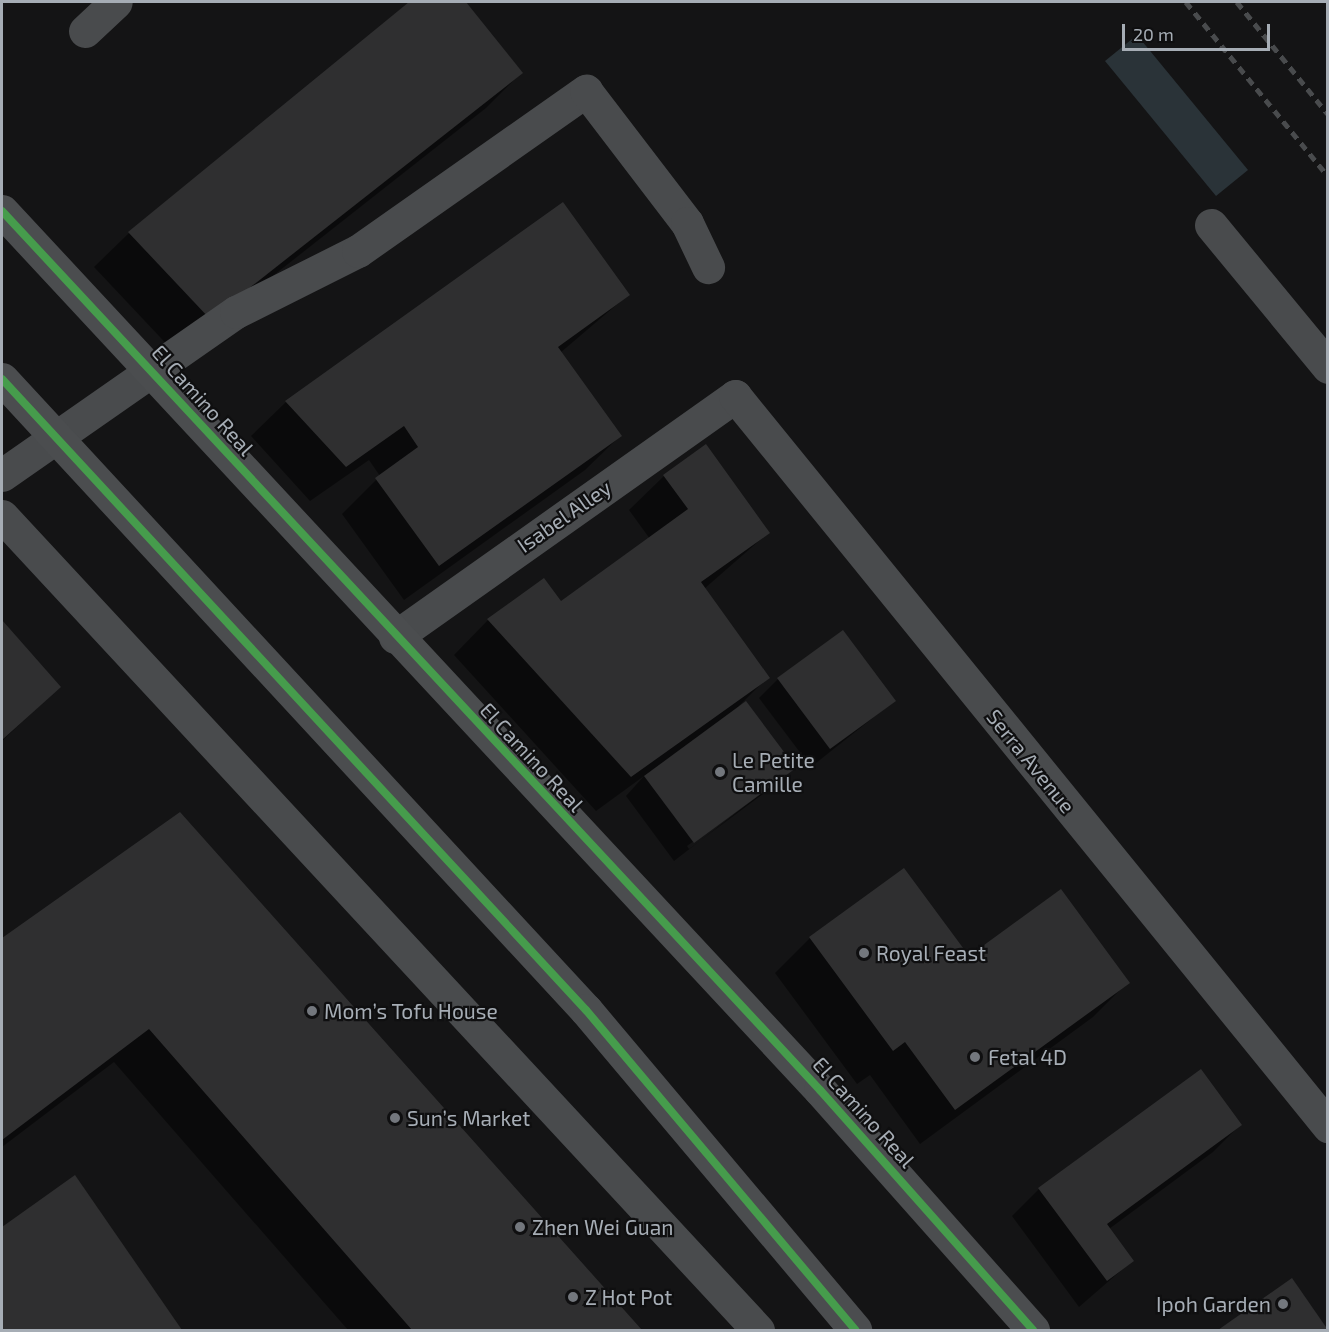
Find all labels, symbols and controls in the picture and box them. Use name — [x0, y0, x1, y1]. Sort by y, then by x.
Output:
scale bar — [1125, 12, 1274, 50]
text: 20 m — [1133, 23, 1174, 45]
street label: El Camino Real — [147, 339, 259, 461]
street label: Isabel Alley — [512, 474, 616, 558]
street label: El Camino Real — [475, 697, 589, 817]
street label: Serra Avenue — [981, 704, 1081, 818]
place label: Le Petite Camille — [732, 747, 815, 797]
marker: Le Petite Camille — [713, 765, 727, 779]
place label: Royal Feast — [876, 940, 987, 966]
marker: Royal Feast — [857, 946, 871, 960]
place label: Mom’s Tofu House — [324, 998, 498, 1024]
marker: Mom’s Tofu House — [305, 1004, 319, 1018]
place label: Fetal 4D — [988, 1044, 1068, 1070]
marker: Fetal 4D — [966, 1048, 984, 1066]
street label: El Camino Real — [808, 1051, 920, 1173]
place label: Sun’s Market — [407, 1105, 530, 1131]
marker: Sun’s Market — [388, 1111, 402, 1125]
place label: Zhen Wei Guan — [532, 1214, 674, 1240]
marker: Zhen Wei Guan — [513, 1220, 527, 1234]
place label: Z Hot Pot — [585, 1284, 672, 1310]
marker: Z Hot Pot — [566, 1290, 580, 1304]
place label: Ipoh Garden — [1156, 1291, 1271, 1317]
marker: Ipoh Garden — [1276, 1297, 1290, 1311]

